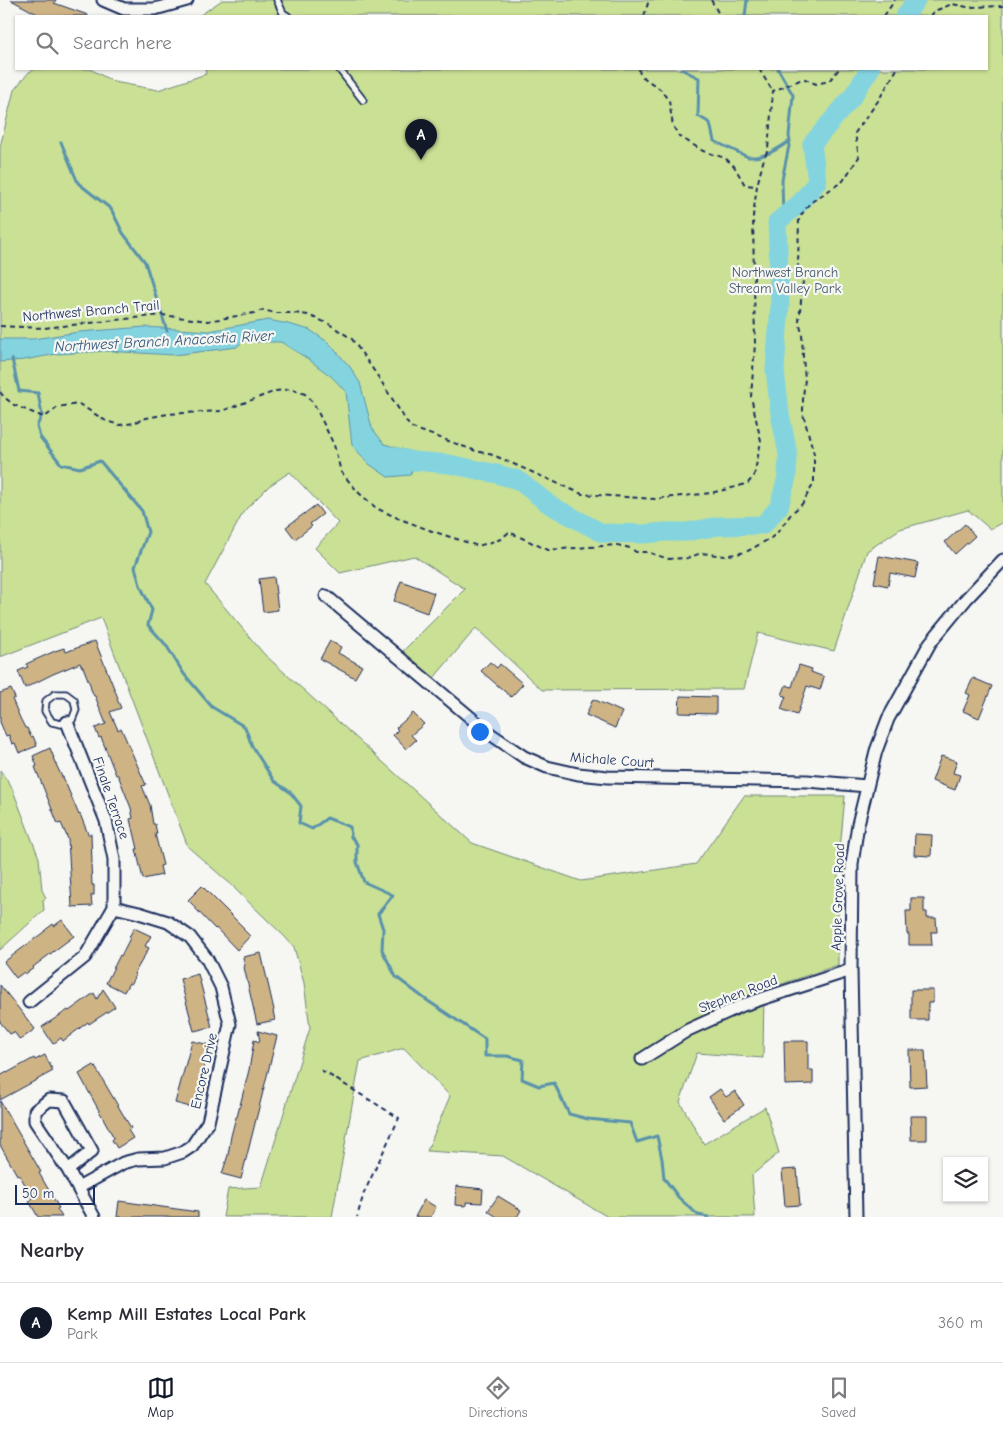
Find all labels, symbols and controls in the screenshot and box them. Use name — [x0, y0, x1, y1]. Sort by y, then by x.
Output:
search box — [15, 15, 988, 70]
icon: search — [33, 29, 61, 57]
text: Search here — [73, 32, 172, 54]
pin: A — [405, 119, 437, 160]
park label: Northwest Branch Stream Valley Park — [729, 264, 841, 297]
street label: Northwest Branch Trail — [22, 297, 160, 325]
water label: Northwest Branch Anacostia River — [54, 326, 275, 356]
your location — [467, 719, 493, 745]
street label: Michale Court — [570, 749, 655, 771]
street label: Finale Terrace — [89, 755, 133, 841]
street label: Apple Grove Road — [828, 843, 848, 951]
street label: Stephen Road — [696, 971, 780, 1017]
street label: Encore Drive — [187, 1031, 221, 1111]
map controls — [943, 1157, 988, 1202]
button: layers — [943, 1157, 988, 1202]
scale bar — [15, 1182, 95, 1205]
text: 50 m — [22, 1185, 54, 1202]
text: Nearby — [20, 1238, 84, 1262]
text: Kemp Mill Estates Local Park — [67, 1303, 306, 1325]
text: A — [32, 1314, 40, 1332]
text: 360 m — [938, 1314, 983, 1332]
text: Park — [67, 1325, 98, 1343]
tab: Map — [147, 1374, 175, 1421]
tab: Directions — [468, 1374, 528, 1421]
tab: Saved — [821, 1374, 856, 1421]

